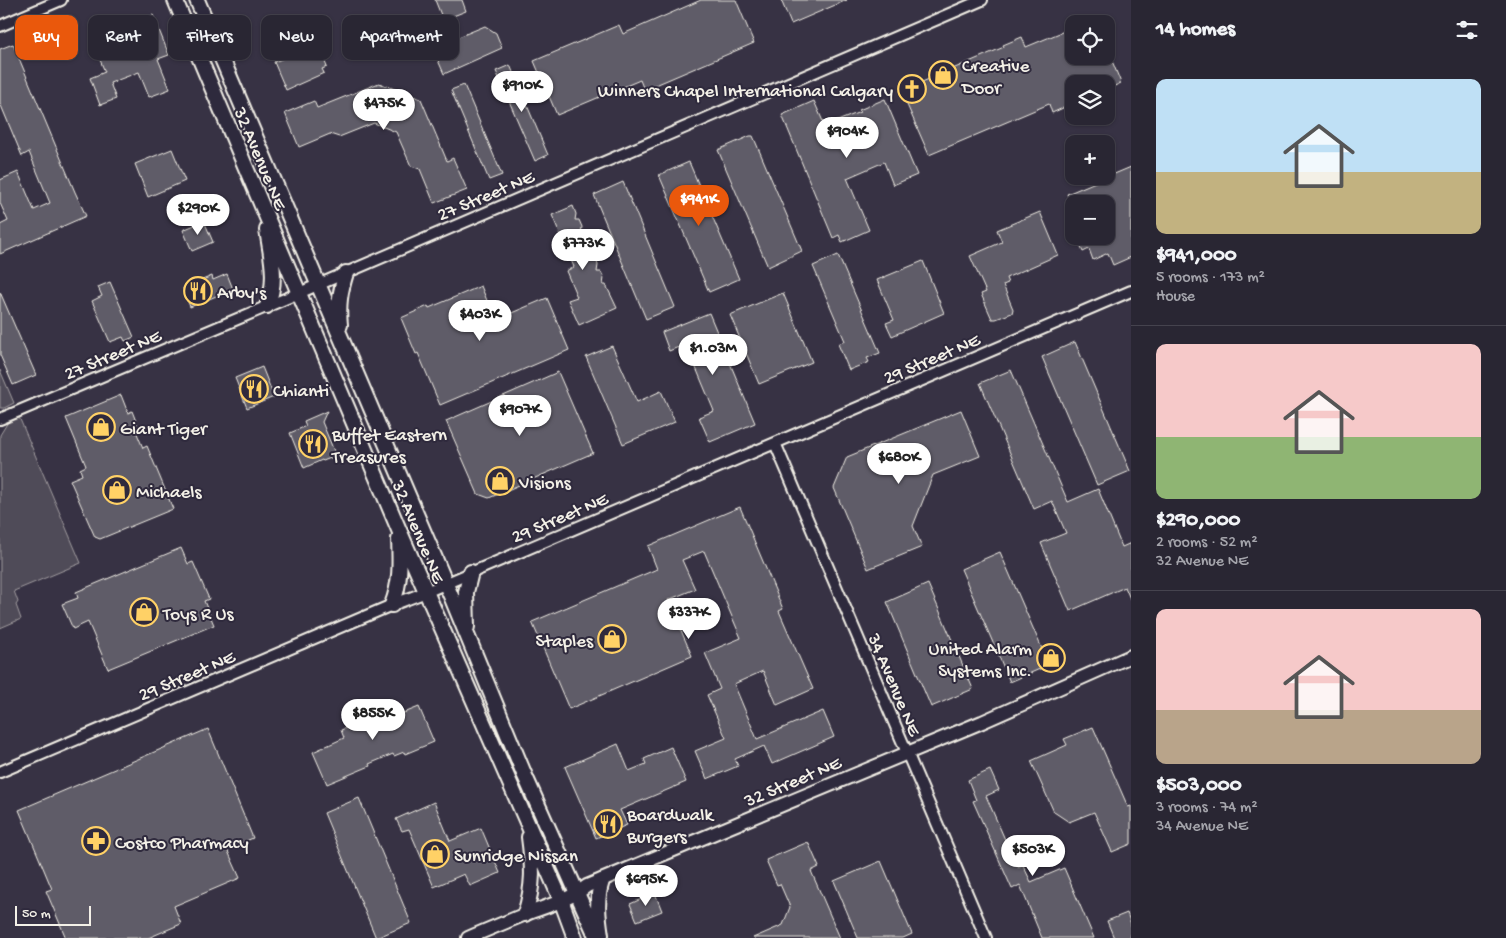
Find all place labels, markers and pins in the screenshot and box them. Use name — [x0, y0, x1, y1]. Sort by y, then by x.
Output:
place label: Creative Door — [960, 56, 1030, 101]
shop icon: Creative Door — [928, 60, 958, 90]
pin: $910K — [487, 70, 557, 113]
church icon: Winners Chapel International Calgary — [897, 74, 927, 104]
place label: Winners Chapel International Calgary — [598, 81, 894, 104]
pin: $475K — [349, 88, 419, 131]
pin: $904K — [812, 116, 882, 159]
pin: $941K — [664, 184, 734, 227]
pin: $290K — [163, 194, 233, 236]
pin: $773K — [548, 228, 618, 271]
restaurant icon: Arby's — [183, 276, 213, 306]
place label: Arby's — [217, 283, 267, 306]
pin: $403K — [445, 300, 515, 342]
pin: $1.03M — [672, 334, 754, 376]
restaurant icon: Chianti — [239, 374, 269, 404]
place label: Chianti — [273, 381, 329, 404]
pin: $907K — [485, 394, 555, 437]
shop icon: Giant Tiger — [86, 412, 116, 442]
place label: Giant Tiger — [120, 419, 209, 442]
place label: Buffet Eastern Treasures — [331, 425, 447, 470]
restaurant icon: Buffet Eastern Treasures — [298, 429, 328, 459]
pin: $680K — [864, 442, 934, 485]
shop icon: Visions — [485, 466, 515, 496]
place label: Visions — [518, 473, 572, 496]
shop icon: Michaels — [102, 475, 132, 505]
place label: Michaels — [136, 482, 203, 505]
shop icon: Toys R Us — [129, 597, 159, 627]
pin: $337K — [654, 598, 724, 640]
place label: Toys R Us — [162, 604, 234, 627]
shop icon: Staples — [597, 624, 627, 654]
place label: Staples — [536, 631, 594, 654]
place label: United Alarm Systems Inc. — [929, 639, 1033, 684]
shop icon: United Alarm Systems Inc. — [1036, 643, 1066, 673]
pin: $855K — [338, 698, 408, 741]
place label: Boardwalk Burgers — [626, 805, 714, 850]
restaurant icon: Boardwalk Burgers — [593, 809, 623, 839]
pharmacy icon: Costco Pharmacy — [81, 826, 111, 856]
place label: Costco Pharmacy — [115, 833, 249, 856]
pin: $503K — [998, 834, 1068, 877]
shop icon: Sunridge Nissan — [420, 839, 450, 869]
place label: Sunridge Nissan — [454, 846, 578, 869]
pin: $695K — [611, 864, 681, 907]

